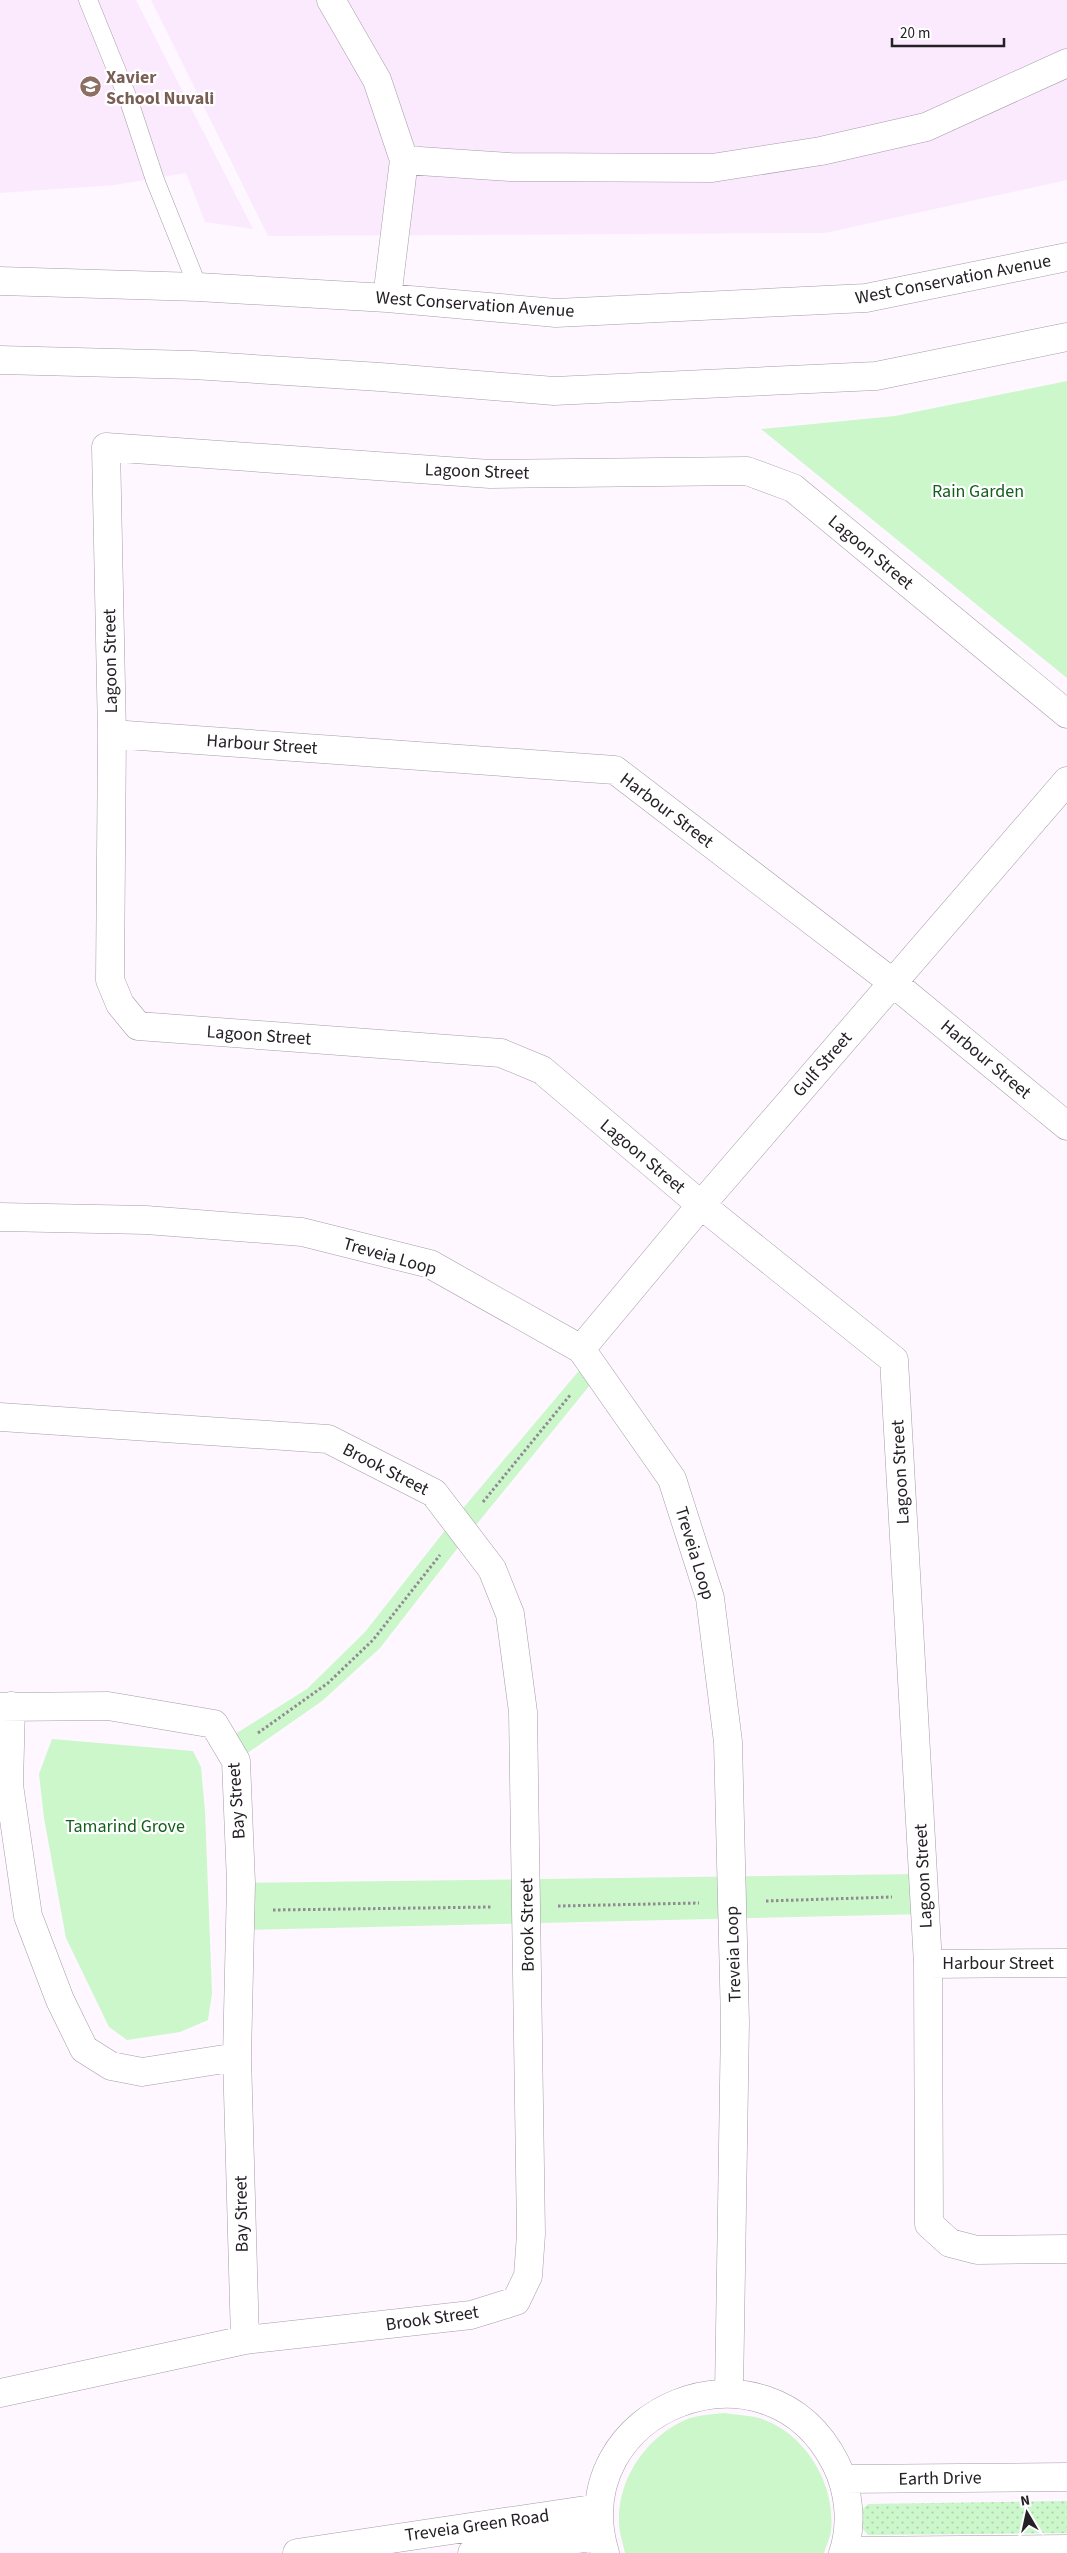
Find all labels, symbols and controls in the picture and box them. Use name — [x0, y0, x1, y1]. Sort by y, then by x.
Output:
scale bar — [892, 15, 1004, 47]
text: 20 m — [900, 23, 930, 44]
place label: Xavier School Nuvali — [106, 65, 214, 111]
school or university icon: Xavier School Nuvali — [78, 75, 102, 99]
street label: West Conservation Avenue — [853, 248, 1053, 311]
street label: West Conservation Avenue — [375, 285, 575, 324]
street label: Lagoon Street — [424, 457, 530, 486]
park label: Rain Garden — [932, 479, 1024, 504]
street label: Lagoon Street — [823, 509, 919, 596]
street label: Lagoon Street — [97, 608, 124, 714]
street label: Harbour Street — [205, 728, 318, 761]
street label: Harbour Street — [615, 767, 719, 854]
street label: Harbour Street — [935, 1014, 1036, 1105]
street label: Lagoon Street — [206, 1019, 312, 1052]
street label: Gulf Street — [787, 1026, 858, 1103]
street label: Lagoon Street — [595, 1113, 691, 1200]
street label: Treveia Loop — [340, 1231, 440, 1282]
street label: Lagoon Street — [885, 1419, 916, 1525]
street label: Brook Street — [338, 1437, 433, 1502]
street label: Treveia Loop — [668, 1503, 721, 1603]
street label: Bay Street — [221, 1762, 252, 1840]
park label: Tamarind Grove — [65, 1814, 185, 1839]
street label: Lagoon Street — [908, 1823, 939, 1929]
street label: Brook Street — [514, 1878, 541, 1972]
street label: Treveia Loop — [719, 1905, 748, 2003]
street label: Harbour Street — [942, 1951, 1054, 1976]
street label: Bay Street — [228, 2175, 255, 2253]
street label: Brook Street — [384, 2300, 480, 2337]
street label: Earth Drive — [898, 2465, 982, 2492]
north arrow — [1002, 2488, 1052, 2538]
text: N — [1019, 2491, 1031, 2512]
street label: Treveia Green Road — [403, 2503, 551, 2548]

